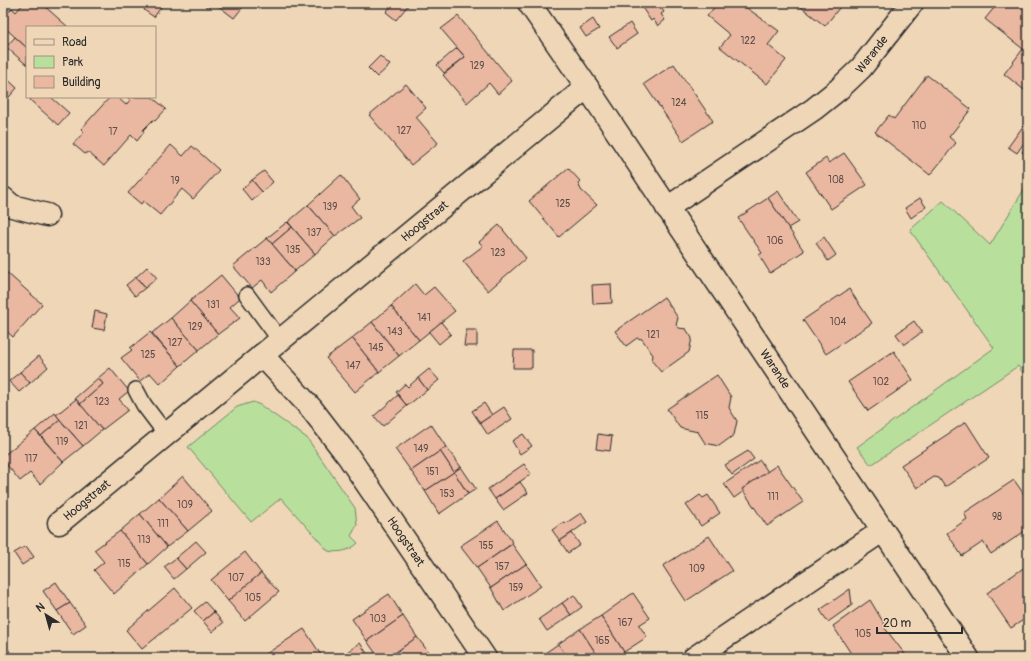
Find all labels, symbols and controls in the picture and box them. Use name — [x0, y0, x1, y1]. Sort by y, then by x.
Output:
legend — [26, 26, 156, 98]
street label: Warande — [853, 33, 892, 77]
text: Road — [62, 35, 87, 50]
house number: 122 — [740, 35, 756, 47]
text: Park — [62, 55, 83, 70]
house number: 129 — [470, 60, 484, 72]
text: Building — [62, 75, 101, 90]
house number: 124 — [671, 97, 687, 109]
house number: 110 — [912, 120, 926, 132]
house number: 127 — [397, 125, 412, 137]
house number: 17 — [108, 126, 118, 138]
house number: 108 — [828, 174, 844, 186]
house number: 19 — [170, 175, 180, 187]
street label: Hoogstraat — [398, 198, 452, 245]
house number: 125 — [556, 198, 570, 210]
house number: 139 — [323, 201, 337, 213]
house number: 137 — [307, 227, 322, 239]
house number: 106 — [767, 235, 783, 247]
house number: 135 — [286, 244, 300, 256]
house number: 123 — [491, 247, 506, 259]
house number: 133 — [255, 256, 271, 268]
house number: 131 — [206, 299, 220, 311]
house number: 141 — [417, 312, 431, 324]
house number: 104 — [830, 316, 846, 328]
house number: 129 — [188, 321, 202, 333]
house number: 143 — [387, 326, 403, 338]
house number: 121 — [646, 329, 660, 341]
house number: 127 — [168, 337, 183, 349]
house number: 145 — [368, 342, 384, 354]
street label: Warande — [756, 347, 793, 392]
house number: 125 — [141, 349, 155, 361]
house number: 147 — [346, 360, 361, 372]
house number: 102 — [873, 376, 890, 388]
house number: 123 — [95, 396, 110, 408]
house number: 115 — [695, 410, 709, 422]
house number: 121 — [74, 420, 88, 432]
house number: 119 — [56, 436, 68, 448]
house number: 149 — [414, 443, 428, 455]
house number: 117 — [24, 453, 38, 465]
house number: 151 — [425, 466, 439, 478]
street label: Hoogstraat — [60, 477, 114, 524]
house number: 153 — [440, 488, 455, 500]
house number: 111 — [767, 491, 779, 503]
house number: 109 — [177, 499, 193, 511]
house number: 98 — [992, 511, 1002, 523]
street label: Hoogstraat — [383, 514, 428, 570]
house number: 111 — [157, 518, 169, 530]
house number: 113 — [137, 534, 151, 546]
house number: 155 — [479, 540, 493, 552]
house number: 115 — [117, 558, 131, 570]
house number: 157 — [495, 561, 510, 573]
house number: 109 — [689, 563, 705, 575]
house number: 107 — [228, 572, 245, 584]
house number: 159 — [509, 582, 523, 594]
house number: 105 — [245, 592, 261, 604]
north arrow — [26, 595, 66, 635]
text: N — [33, 600, 48, 615]
scale bar — [877, 609, 962, 635]
house number: 103 — [370, 613, 387, 625]
text: 20 m — [883, 616, 912, 631]
house number: 167 — [618, 617, 633, 629]
house number: 105 — [855, 628, 871, 640]
house number: 165 — [594, 635, 610, 647]

